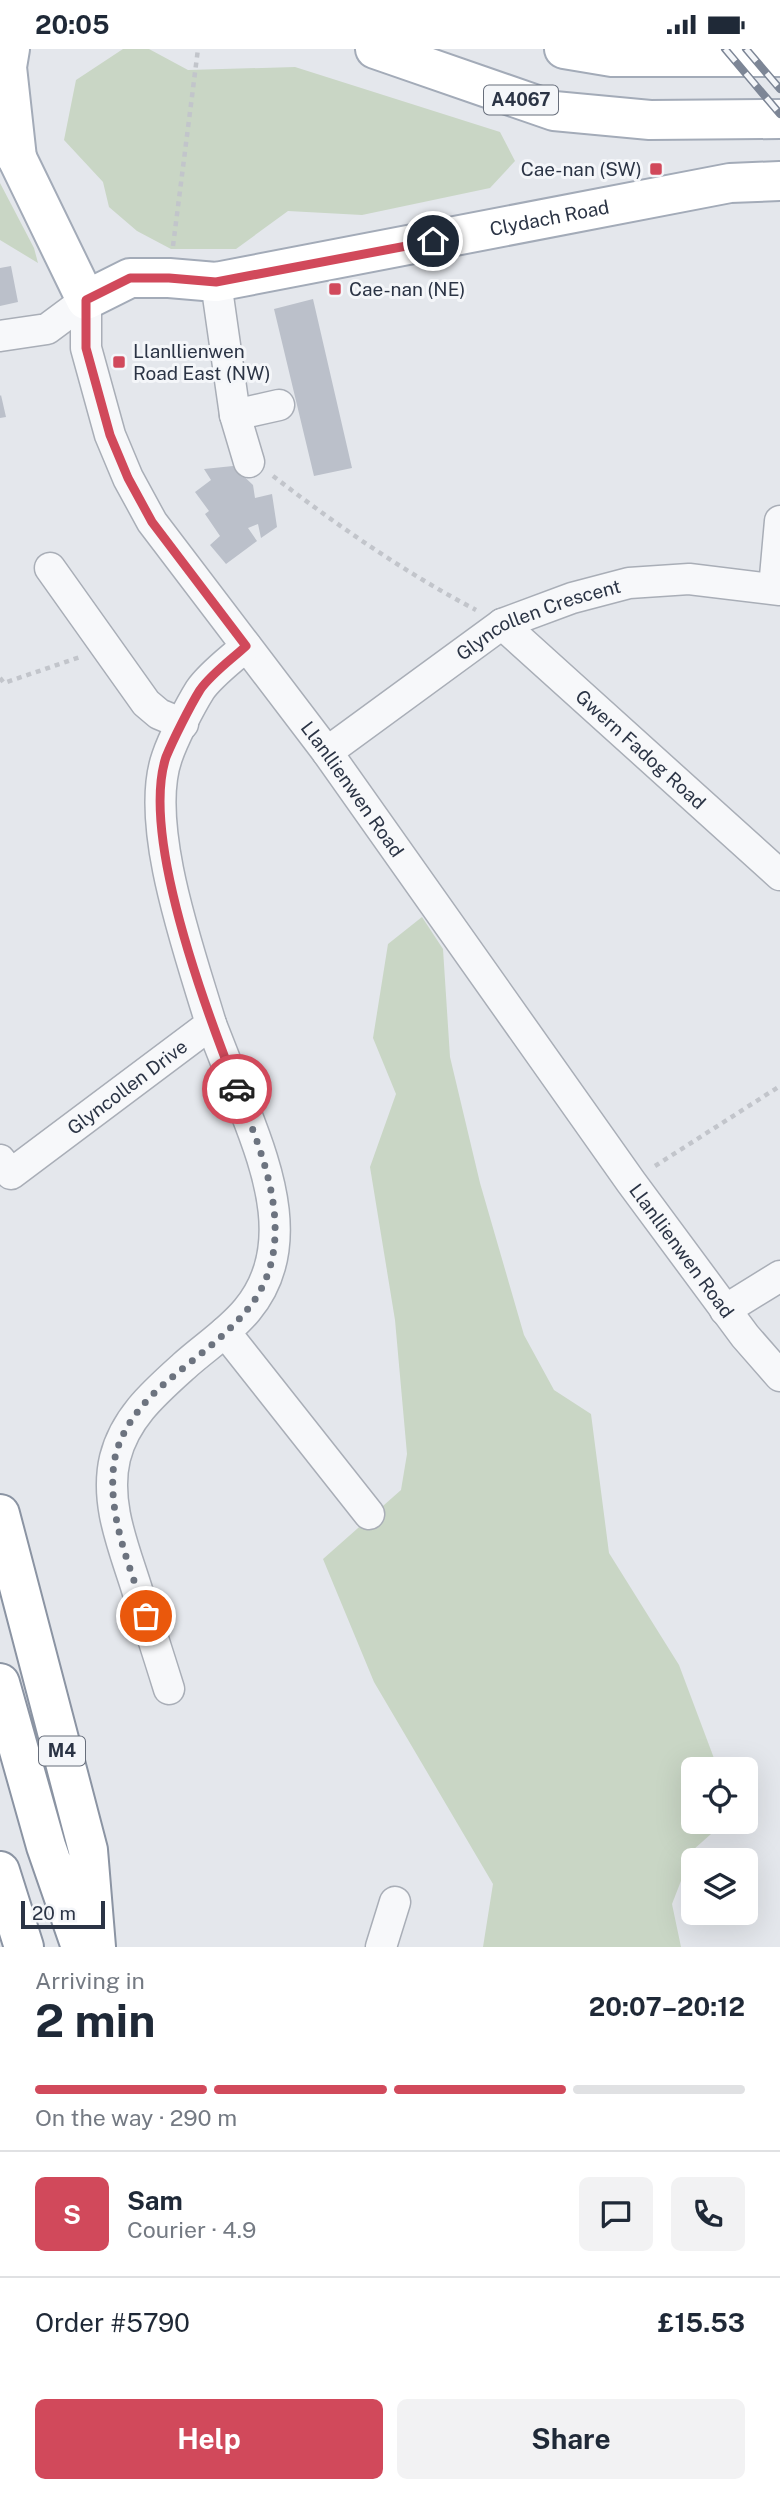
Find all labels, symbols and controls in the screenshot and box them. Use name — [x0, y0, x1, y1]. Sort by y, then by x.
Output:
text: 20:05 — [35, 9, 110, 40]
road number: A4067 — [484, 85, 558, 115]
place label: Cae-nan (SW) — [521, 158, 642, 180]
marker: Cae-nan (SW) — [648, 161, 664, 177]
street label: Clydach Road — [488, 196, 611, 240]
pin — [403, 211, 463, 271]
icon: home — [414, 222, 452, 260]
place label: Cae-nan (NE) — [349, 278, 465, 300]
marker: Cae-nan (NE) — [327, 281, 343, 297]
place label: Llanllienwen Road East (NW) — [133, 340, 271, 384]
marker: Llanllienwen Road East (NW) — [111, 354, 127, 370]
street label: Glyncollen Crescent — [452, 575, 623, 665]
street label: Gwern Fadog Road — [571, 685, 710, 814]
street label: Llanllienwen Road — [297, 717, 409, 861]
street label: Glyncollen Drive — [63, 1035, 191, 1139]
courier — [202, 1054, 272, 1124]
icon: car — [218, 1070, 256, 1108]
street label: Llanllienwen Road — [625, 1179, 739, 1322]
pin — [116, 1586, 176, 1646]
icon: bag — [127, 1597, 165, 1635]
road number: M4 — [39, 1737, 85, 1765]
map controls — [681, 1757, 758, 1925]
button: locate — [681, 1757, 758, 1834]
button: layers — [681, 1848, 758, 1925]
scale bar — [21, 1898, 105, 1930]
text: 20 m — [32, 1902, 76, 1924]
text: Arriving in — [35, 1967, 145, 1994]
text: 20:07–20:12 — [589, 1991, 745, 2022]
text: 2 min — [35, 1993, 155, 2047]
text: On the way · 290 m — [35, 2104, 237, 2131]
button: chat — [579, 2177, 653, 2251]
button: phone — [671, 2177, 745, 2251]
text: Sam — [127, 2185, 183, 2216]
text: S — [63, 2199, 81, 2230]
text: Courier · 4.9 — [127, 2216, 256, 2243]
text: Order #5790 — [35, 2307, 190, 2338]
text: £15.53 — [658, 2307, 745, 2338]
button: Help — [35, 2399, 383, 2479]
button: Share — [397, 2399, 745, 2479]

